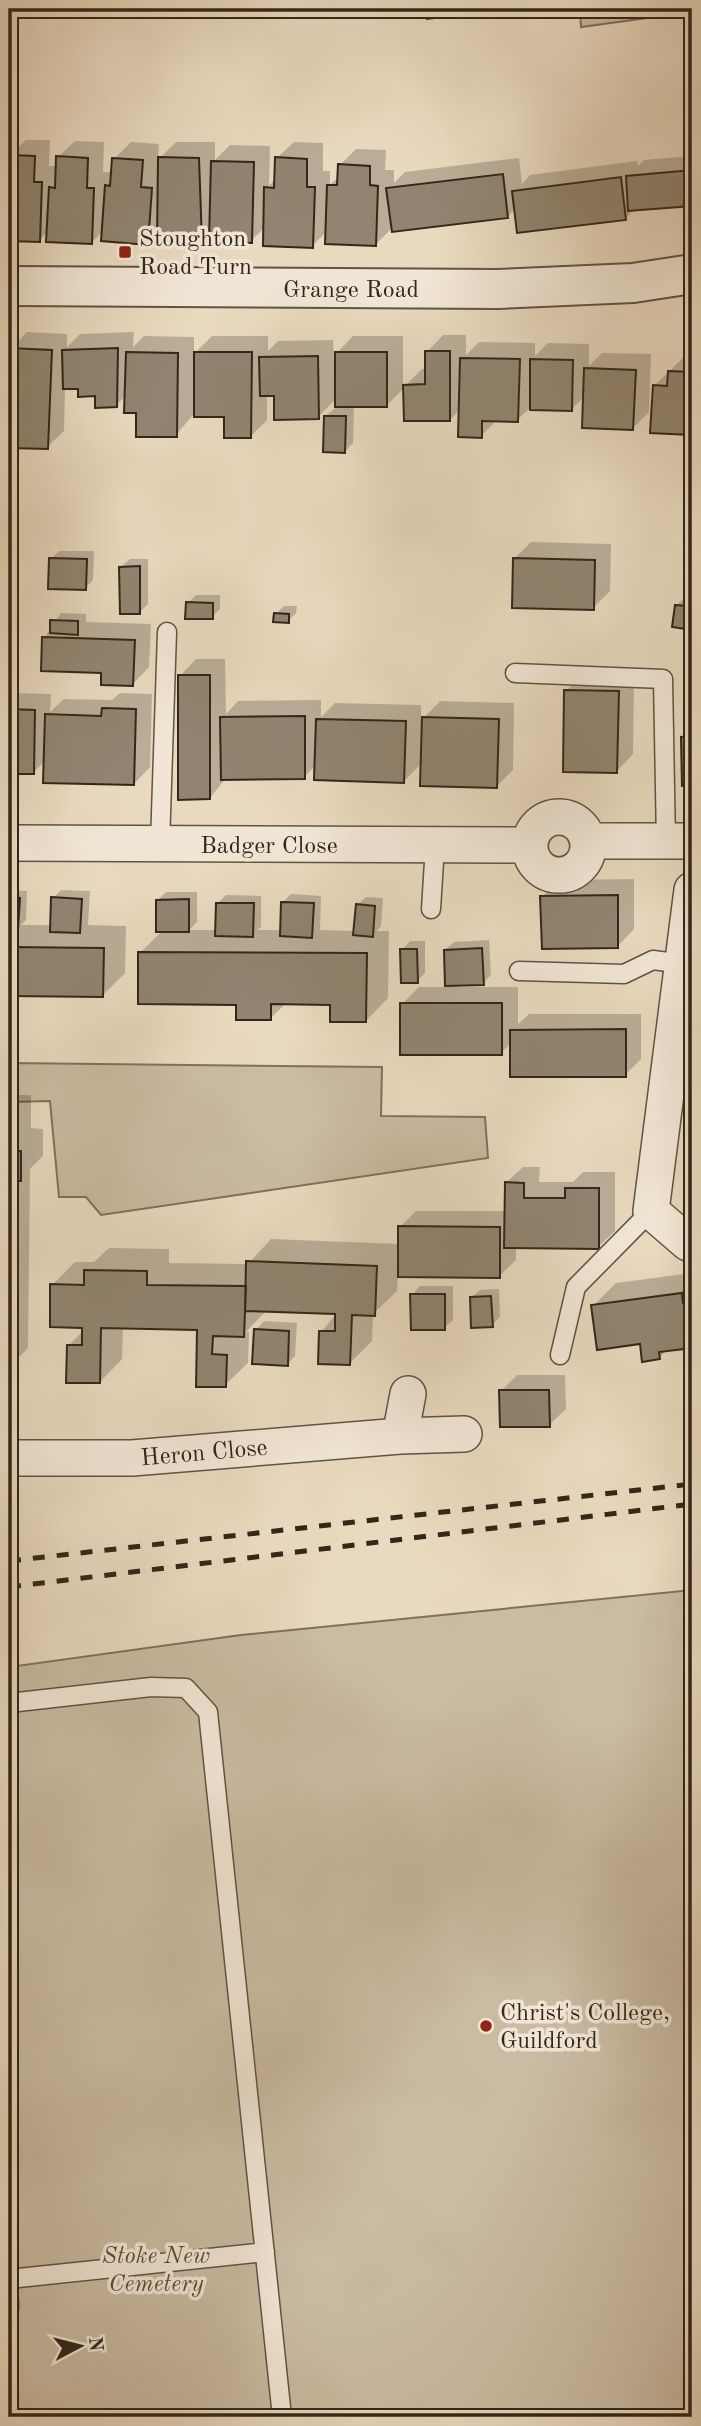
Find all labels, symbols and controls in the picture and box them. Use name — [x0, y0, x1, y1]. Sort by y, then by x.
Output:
place label: Stoughton Road Turn — [139, 228, 252, 280]
marker: Stoughton Road Turn — [117, 244, 133, 260]
street label: Grange Road — [283, 279, 419, 303]
street label: Badger Close — [200, 835, 338, 859]
street label: Heron Close — [140, 1436, 269, 1471]
place label: Christ's College, Guildford — [500, 2002, 670, 2054]
marker: Christ's College, Guildford — [478, 2018, 494, 2034]
park label: Stoke New Cemetery — [102, 2245, 210, 2297]
north arrow — [46, 2310, 116, 2380]
text: N — [84, 2336, 105, 2353]

